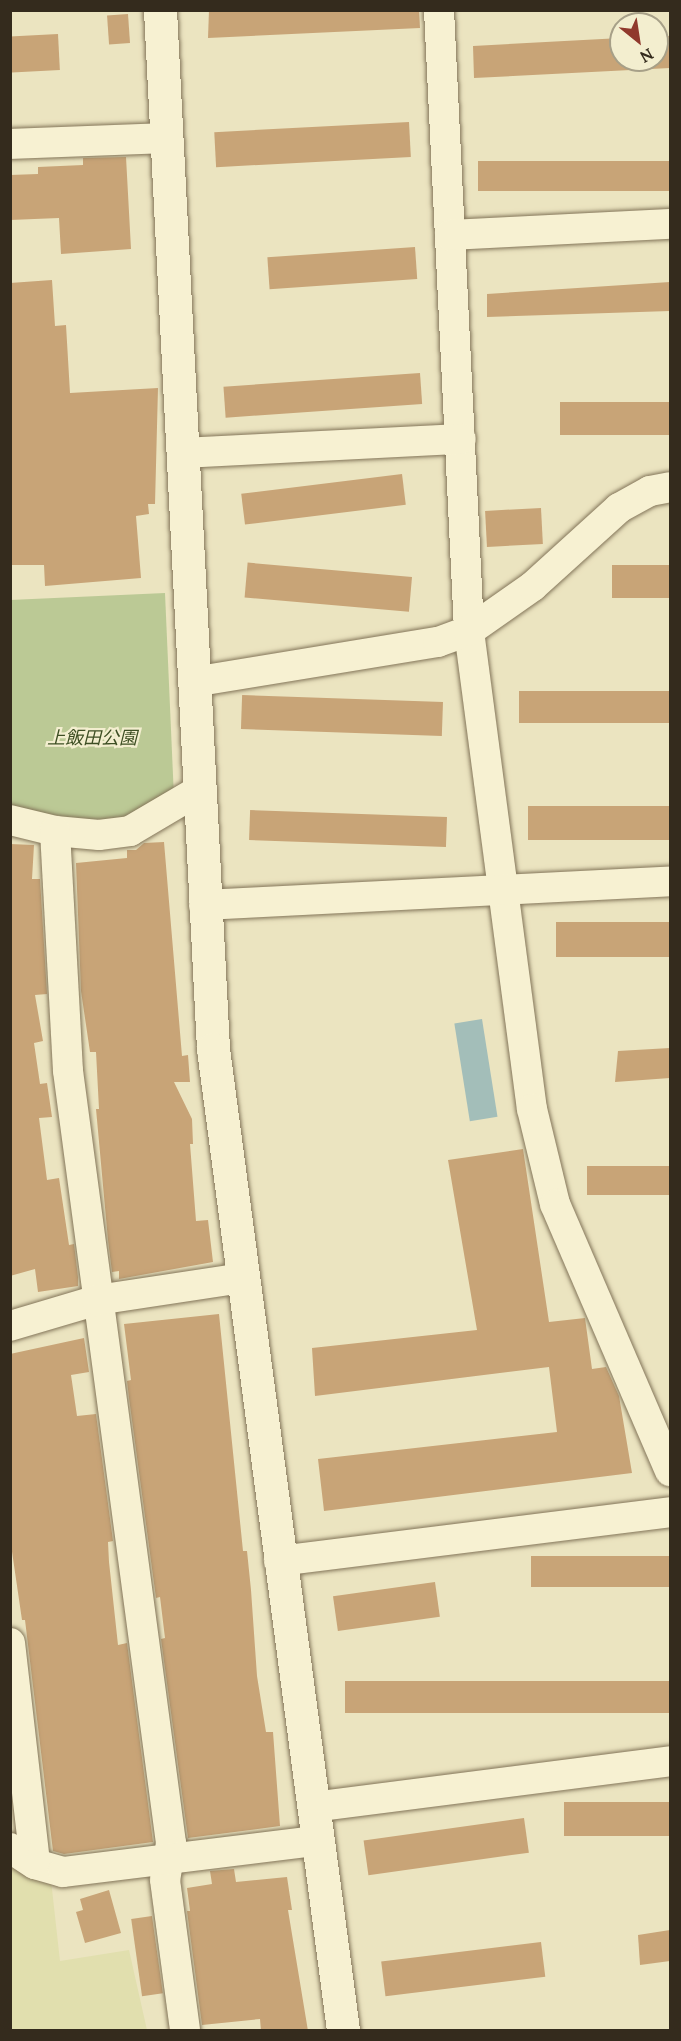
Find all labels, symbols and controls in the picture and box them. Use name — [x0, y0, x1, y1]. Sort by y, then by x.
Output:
north arrow — [609, 12, 669, 72]
text: N — [637, 44, 657, 68]
park label: 上飯田公園 — [47, 727, 137, 749]

